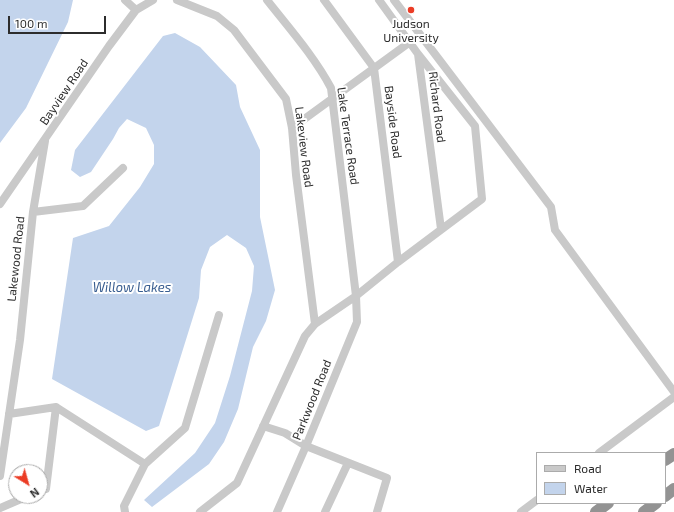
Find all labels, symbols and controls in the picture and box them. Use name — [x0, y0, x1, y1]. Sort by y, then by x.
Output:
marker: Judson University — [406, 5, 416, 15]
scale bar — [10, 8, 108, 34]
text: 100 m — [15, 16, 47, 30]
place label: Judson University — [383, 17, 439, 45]
street label: Bayview Road — [37, 56, 91, 128]
street label: Richard Road — [425, 71, 449, 143]
street label: Bayside Road — [381, 85, 405, 159]
street label: Lake Terrace Road — [334, 86, 362, 186]
street label: Lakeview Road — [292, 106, 316, 188]
street label: Lakewood Road — [4, 216, 28, 302]
water label: Willow Lakes — [93, 280, 171, 296]
street label: Parkwood Road — [289, 358, 335, 442]
legend — [536, 452, 666, 504]
text: Road — [574, 461, 602, 475]
north arrow — [8, 464, 48, 504]
text: Water — [574, 481, 608, 495]
text: N — [28, 486, 42, 501]

